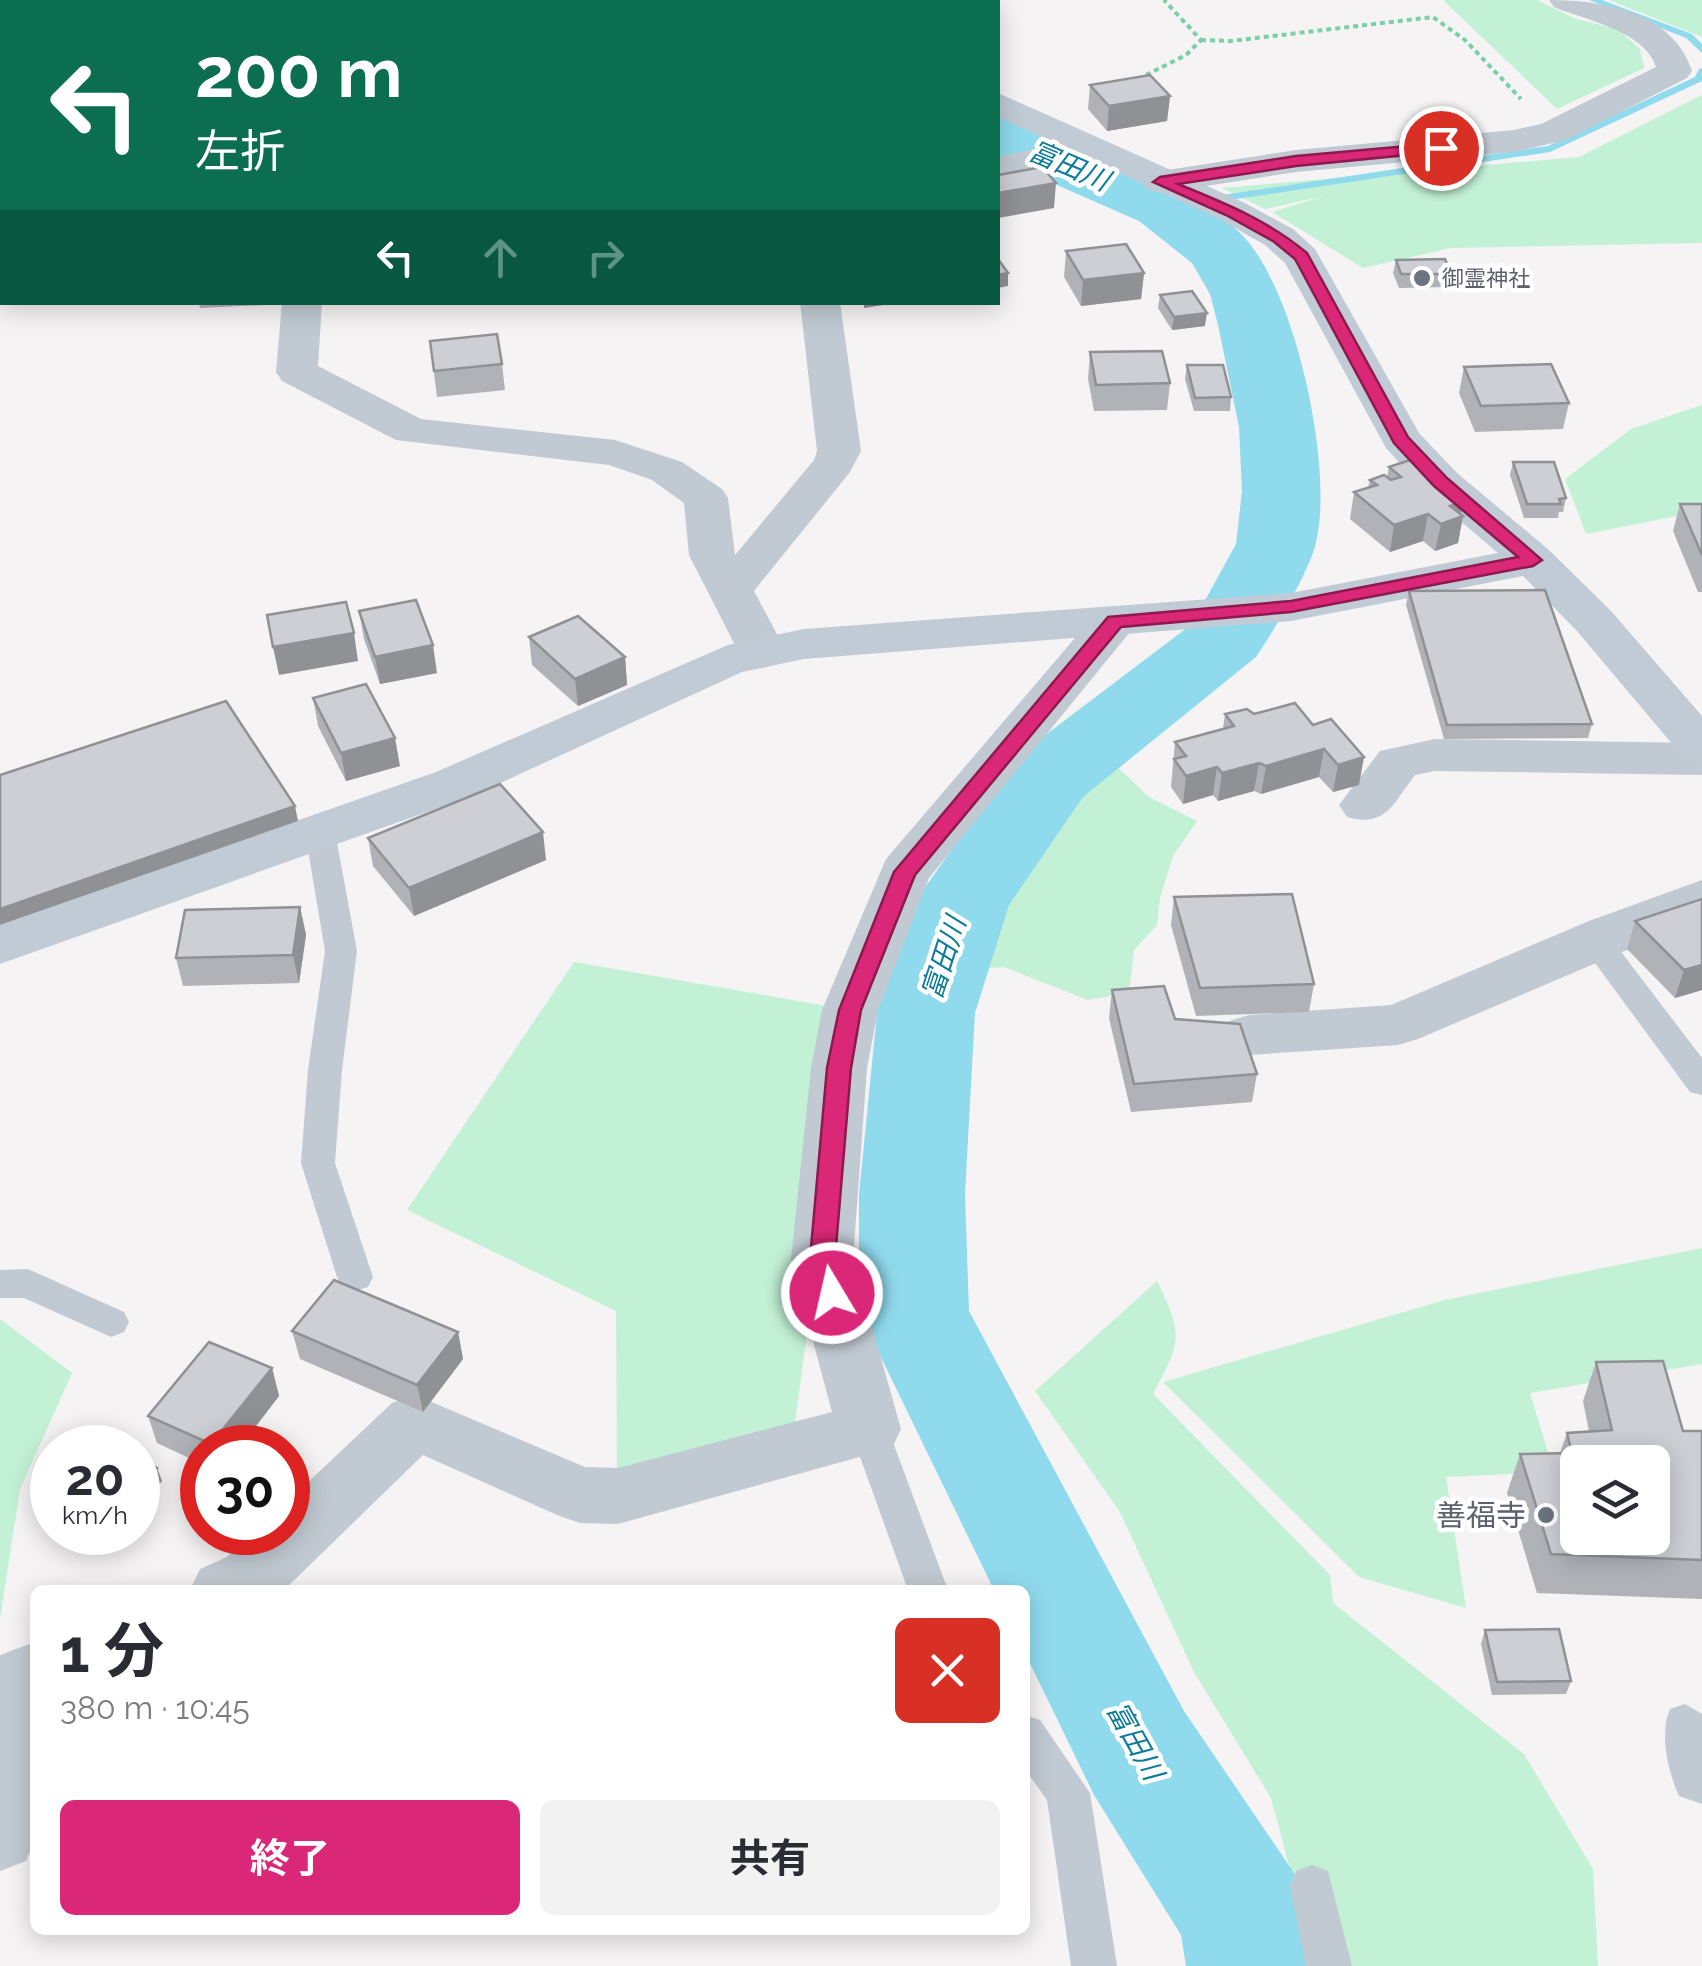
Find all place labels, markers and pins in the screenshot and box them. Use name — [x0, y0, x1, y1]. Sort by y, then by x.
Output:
pin — [1399, 106, 1484, 191]
place label: 御霊神社 — [1442, 265, 1530, 291]
marker: 御霊神社 — [1411, 267, 1433, 289]
place label: 善福寺 — [1436, 1498, 1526, 1533]
marker: 善福寺 — [1535, 1504, 1557, 1526]

